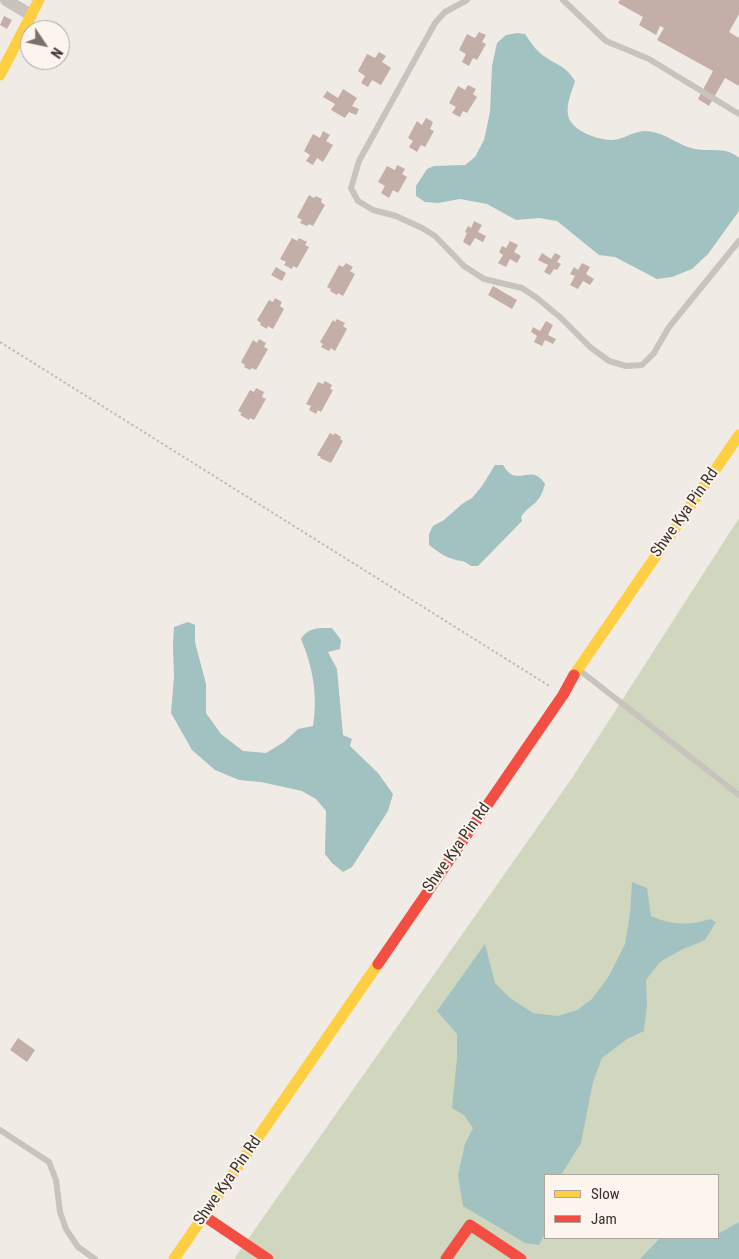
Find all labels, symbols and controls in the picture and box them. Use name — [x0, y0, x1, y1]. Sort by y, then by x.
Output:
north arrow — [20, 20, 70, 70]
text: N — [48, 45, 66, 61]
street label: Shwe Kya Pin Rd — [647, 465, 723, 561]
street label: Shwe Kya Pin Rd — [419, 800, 495, 896]
street label: Shwe Kya Pin Rd — [190, 1133, 266, 1229]
legend — [544, 1174, 719, 1239]
text: Slow — [591, 1185, 620, 1203]
text: Jam — [591, 1210, 617, 1228]

